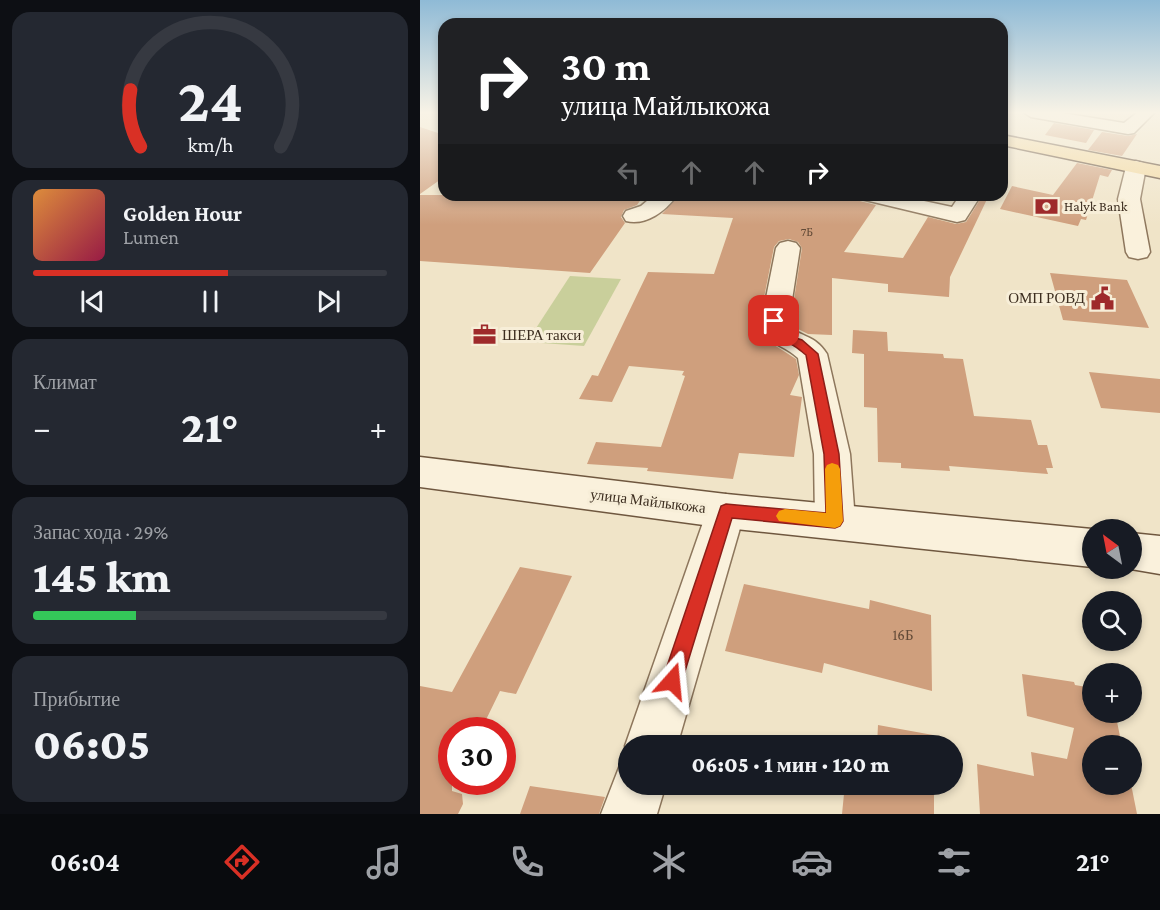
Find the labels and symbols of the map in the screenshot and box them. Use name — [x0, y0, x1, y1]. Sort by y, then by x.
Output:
bank icon: Halyk Bank — [1033, 193, 1059, 219]
place label: Halyk Bank — [1064, 198, 1128, 214]
house number: 7Б — [801, 225, 813, 239]
public building icon: ОМП РОВД — [1090, 285, 1116, 311]
place label: ОМП РОВД — [1008, 290, 1085, 306]
pin — [748, 295, 799, 346]
office icon: ШЕРА такси — [471, 322, 497, 348]
place label: ШЕРА такси — [502, 327, 581, 343]
street label: улица Майлыкожа — [589, 486, 707, 516]
north arrow — [1082, 519, 1142, 579]
house number: 16Б — [892, 627, 914, 643]
position arrow — [640, 649, 704, 713]
speed limit sign: 30 — [438, 717, 516, 795]

